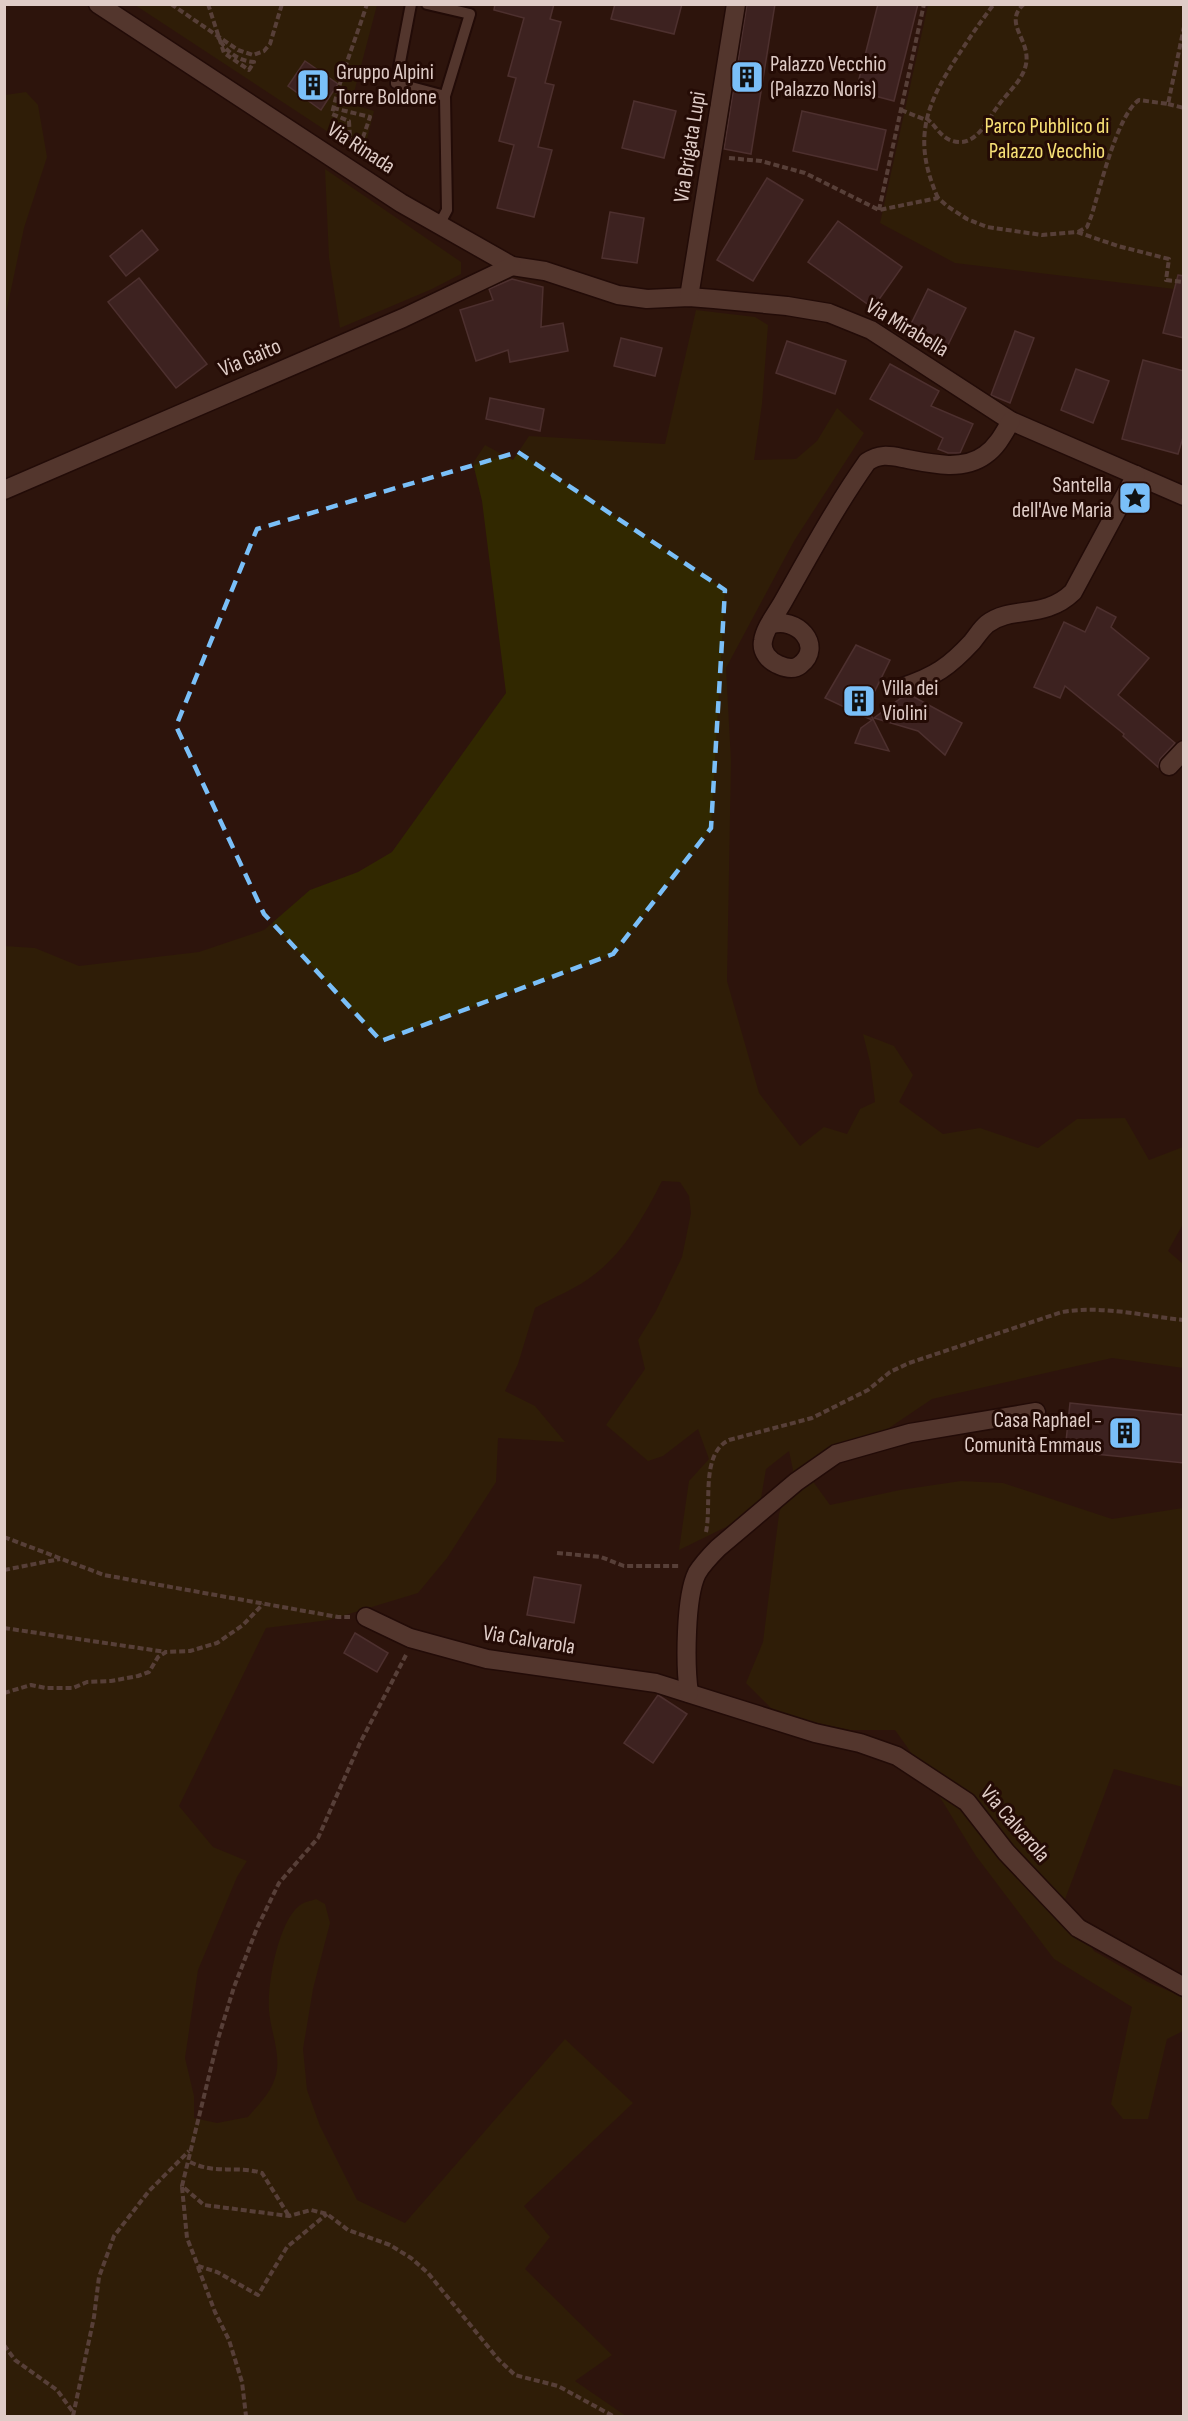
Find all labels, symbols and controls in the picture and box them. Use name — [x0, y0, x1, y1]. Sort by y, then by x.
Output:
place label: Palazzo Vecchio (Palazzo Noris) — [770, 51, 886, 103]
place label: Gruppo Alpini Torre Boldone — [336, 59, 437, 111]
building icon: Palazzo Vecchio (Palazzo Noris) — [729, 59, 765, 95]
building icon: Gruppo Alpini Torre Boldone — [295, 67, 331, 103]
street label: Via Brigata Lupi — [668, 89, 712, 205]
park label: Parco Pubblico di Palazzo Vecchio — [985, 113, 1109, 165]
street label: Via Rinada — [322, 116, 400, 180]
street label: Via Mirabella — [861, 293, 953, 363]
street label: Via Gaito — [215, 333, 285, 383]
place label: Santella dell'Ave Maria — [1012, 472, 1112, 524]
place icon: Santella dell'Ave Maria — [1117, 480, 1153, 516]
place label: Villa dei Violini — [882, 675, 938, 727]
building icon: Villa dei Violini — [841, 683, 877, 719]
place label: Casa Raphael - Comunità Emmaus — [964, 1407, 1102, 1459]
building icon: Casa Raphael - Comunità Emmaus — [1107, 1415, 1143, 1451]
street label: Via Calvarola — [481, 1619, 577, 1661]
street label: Via Calvarola — [974, 1780, 1056, 1868]

